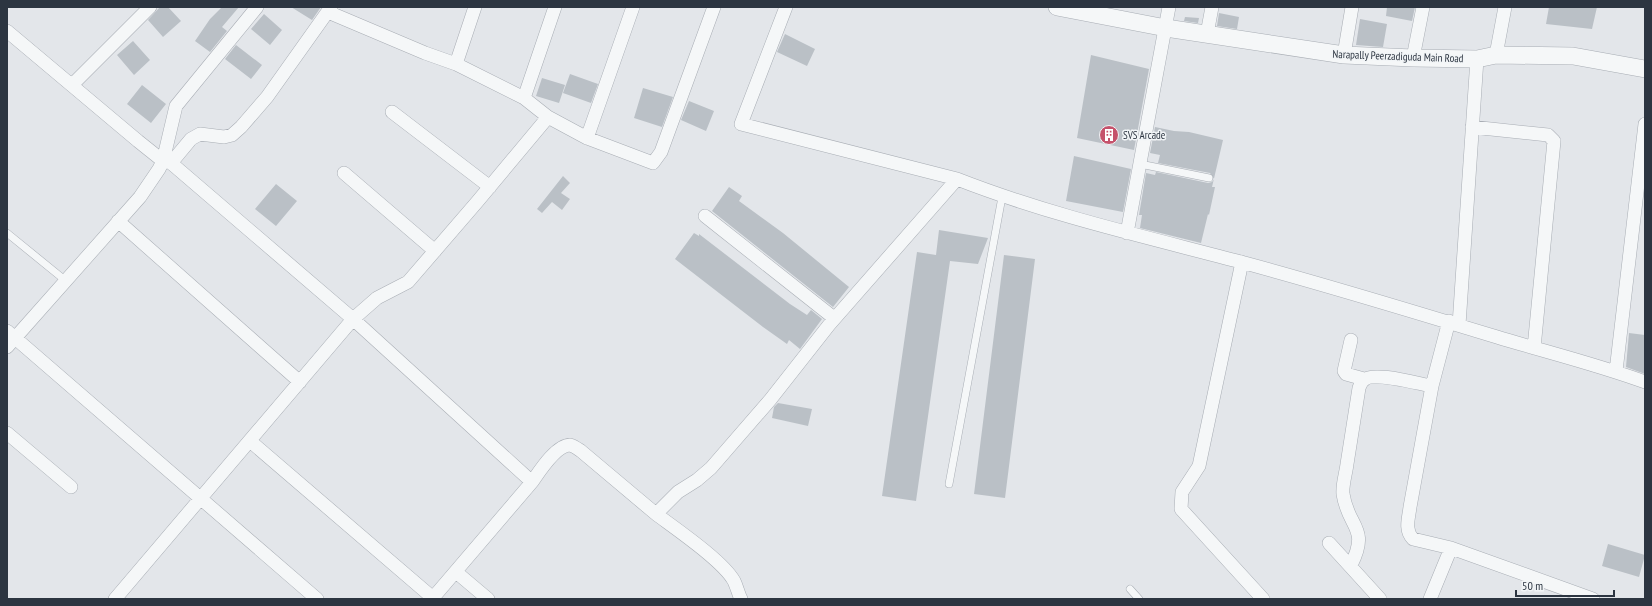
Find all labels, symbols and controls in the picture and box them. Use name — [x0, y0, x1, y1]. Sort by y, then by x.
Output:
street label: Narapally Peerzadiguda Main Road — [1332, 47, 1464, 65]
building icon: SVS Arcade — [1098, 124, 1120, 146]
place label: SVS Arcade — [1123, 128, 1166, 142]
scale bar — [1516, 572, 1614, 598]
text: 50 m — [1522, 578, 1543, 593]

